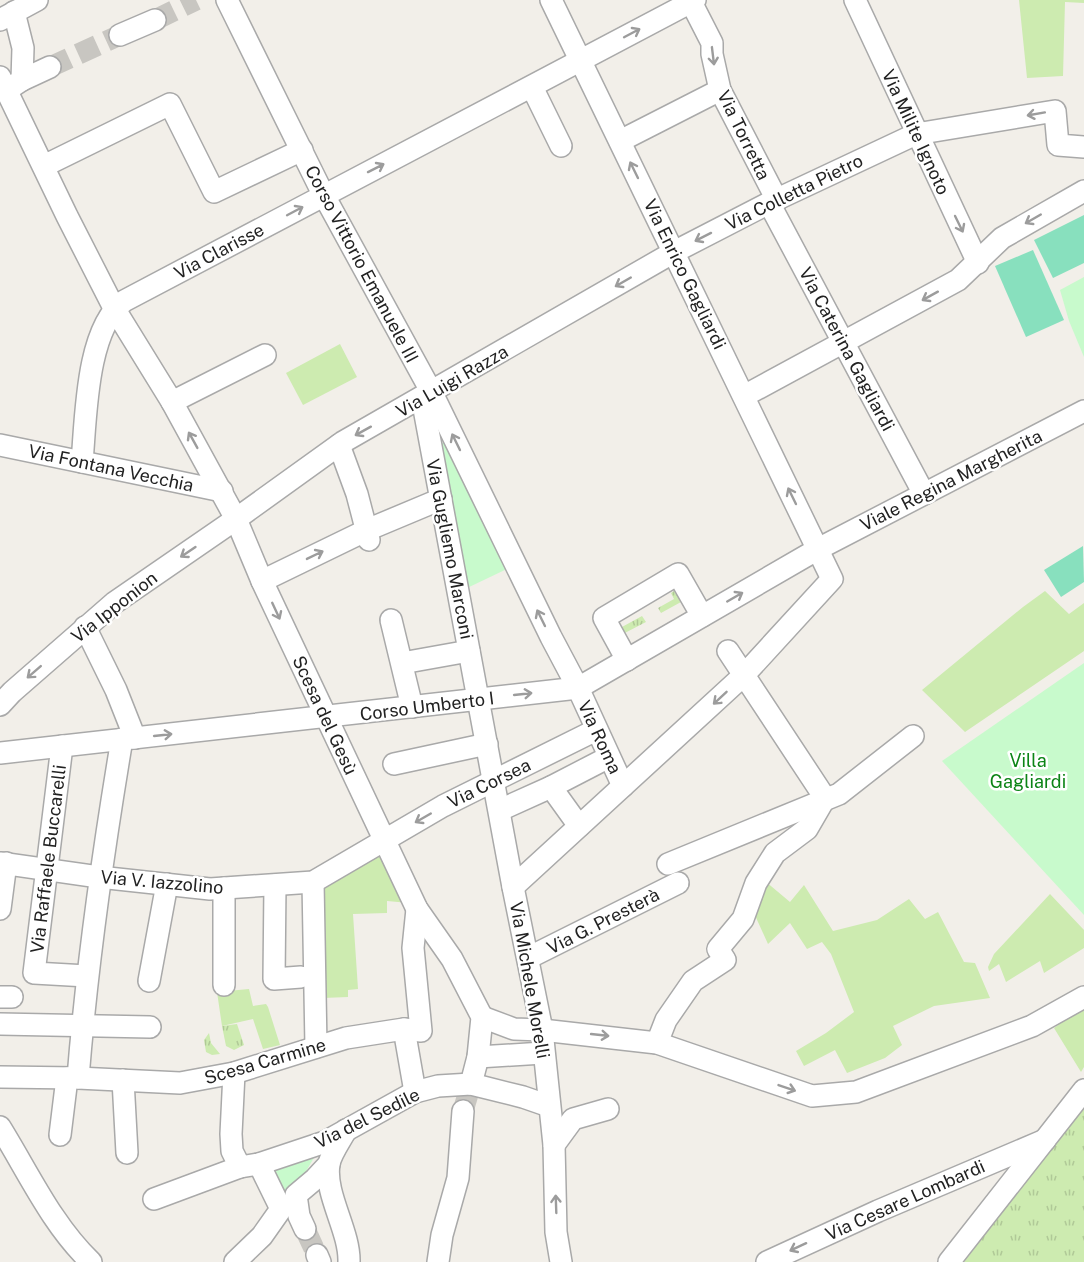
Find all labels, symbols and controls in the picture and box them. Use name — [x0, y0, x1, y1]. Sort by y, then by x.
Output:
one-way arrow — [623, 27, 641, 38]
one-way arrow — [708, 45, 719, 65]
street label: Via Milite Ignoto — [878, 66, 954, 198]
street label: Via Torretta — [713, 87, 775, 183]
one-way arrow — [1027, 108, 1047, 119]
street label: Via Colletta Pietro — [722, 150, 866, 234]
one-way arrow — [627, 161, 639, 179]
street label: Corso Vittorio Emanuele III — [301, 162, 423, 366]
one-way arrow — [367, 162, 384, 174]
street label: Via Enrico Gagliardi — [640, 196, 730, 352]
one-way arrow — [286, 205, 303, 217]
one-way arrow — [1025, 214, 1042, 226]
one-way arrow — [954, 215, 966, 233]
street label: Via Clarisse — [171, 219, 267, 283]
one-way arrow — [694, 232, 712, 244]
street label: Via Caterina Gagliardi — [795, 264, 899, 434]
one-way arrow — [615, 276, 632, 288]
one-way arrow — [921, 291, 939, 302]
street label: Via Luigi Razza — [392, 340, 512, 422]
one-way arrow — [355, 425, 372, 437]
street label: Viale Regina Margherita — [857, 425, 1045, 535]
one-way arrow — [187, 432, 199, 449]
one-way arrow — [450, 434, 462, 452]
street label: Via Fontana Vecchia — [26, 440, 196, 496]
street label: Via Gugliemo Marconi — [422, 457, 478, 641]
one-way arrow — [786, 487, 798, 505]
one-way arrow — [180, 546, 196, 558]
one-way arrow — [305, 549, 323, 560]
street label: Via Ipponion — [67, 567, 161, 647]
one-way arrow — [726, 590, 743, 602]
one-way arrow — [271, 602, 283, 620]
one-way arrow — [535, 609, 547, 627]
street label: Scesa del Gesù — [288, 652, 362, 778]
one-way arrow — [27, 665, 42, 679]
street label: Corso Umberto I — [359, 687, 495, 725]
one-way arrow — [513, 689, 533, 700]
one-way arrow — [712, 691, 727, 705]
street label: Via Roma — [574, 697, 626, 777]
one-way arrow — [152, 729, 172, 740]
park label: Villa Gagliardi — [990, 750, 1066, 792]
street label: Via Corsea — [444, 754, 534, 812]
street label: Via Raffaele Buccarelli — [26, 763, 70, 955]
one-way arrow — [415, 812, 432, 824]
street label: Via V. Iazzolino — [100, 866, 224, 898]
street label: Via G. Presterà — [543, 884, 663, 958]
street label: Via Michele Morelli — [506, 900, 554, 1060]
one-way arrow — [590, 1030, 610, 1041]
street label: Scesa Carmine — [202, 1034, 328, 1088]
one-way arrow — [777, 1083, 796, 1094]
street label: Via del Sedile — [311, 1084, 423, 1152]
street label: Via Cesare Lombardi — [822, 1155, 988, 1245]
one-way arrow — [550, 1194, 561, 1214]
one-way arrow — [790, 1242, 808, 1254]

